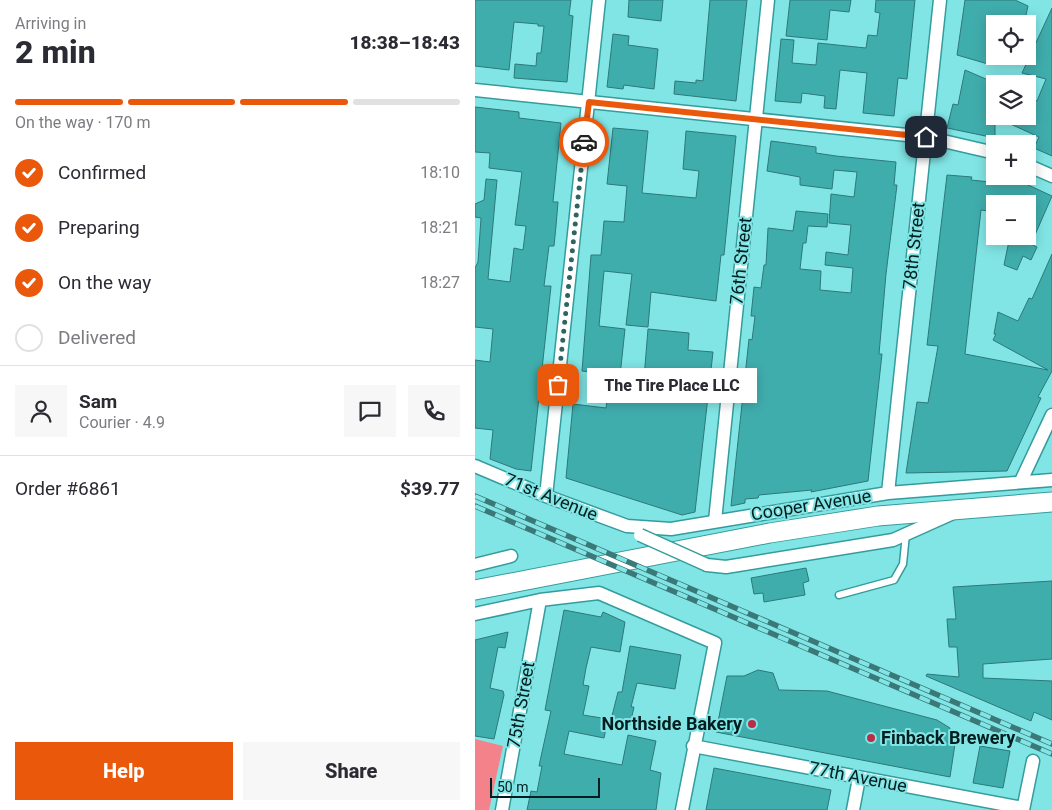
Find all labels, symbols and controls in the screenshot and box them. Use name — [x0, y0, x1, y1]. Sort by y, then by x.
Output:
text: Arriving in — [15, 14, 86, 33]
map controls — [986, 15, 1036, 245]
button: locate — [986, 15, 1036, 65]
text: 18:38–18:43 — [349, 31, 460, 54]
text: 2 min — [15, 33, 96, 71]
button: layers — [986, 75, 1036, 125]
text: On the way · 170 m — [15, 113, 151, 132]
pin — [905, 116, 947, 158]
courier — [559, 117, 609, 167]
icon: home — [912, 123, 940, 151]
icon: car — [570, 128, 598, 156]
button: + — [986, 135, 1036, 185]
icon: check — [15, 159, 43, 187]
text: Confirmed — [58, 161, 146, 184]
text: 18:10 — [420, 163, 460, 182]
button: − — [986, 195, 1036, 245]
street label: 78th Street — [898, 201, 929, 291]
icon: check — [15, 214, 43, 242]
text: Preparing — [58, 216, 140, 239]
street label: 76th Street — [725, 216, 756, 306]
text: 18:21 — [420, 218, 460, 237]
icon: check — [15, 269, 43, 297]
text: On the way — [58, 271, 151, 294]
text: 18:27 — [420, 273, 460, 292]
text: Delivered — [58, 326, 136, 349]
pin — [537, 364, 579, 406]
callout: The Tire Place LLC — [588, 368, 758, 402]
icon: bag — [544, 371, 572, 399]
text: The Tire Place LLC — [604, 376, 740, 395]
button: person — [15, 385, 67, 437]
button: chat — [344, 385, 396, 437]
button: phone — [408, 385, 460, 437]
text: Sam — [79, 390, 117, 413]
text: Courier · 4.9 — [79, 413, 165, 432]
street label: 71st Avenue — [501, 468, 601, 525]
text: Order #6861 — [15, 477, 121, 500]
text: $39.77 — [400, 477, 460, 500]
street label: Cooper Avenue — [749, 485, 872, 524]
street label: 75th Street — [503, 660, 539, 750]
place label: Northside Bakery — [602, 713, 743, 734]
marker: Northside Bakery — [746, 718, 758, 730]
place label: Finback Brewery — [881, 727, 1016, 748]
marker: Finback Brewery — [865, 732, 877, 744]
button: Help — [15, 742, 233, 800]
button: Share — [243, 742, 460, 800]
street label: 77th Avenue — [807, 757, 909, 796]
scale bar — [490, 775, 600, 798]
text: 50 m — [497, 779, 529, 795]

